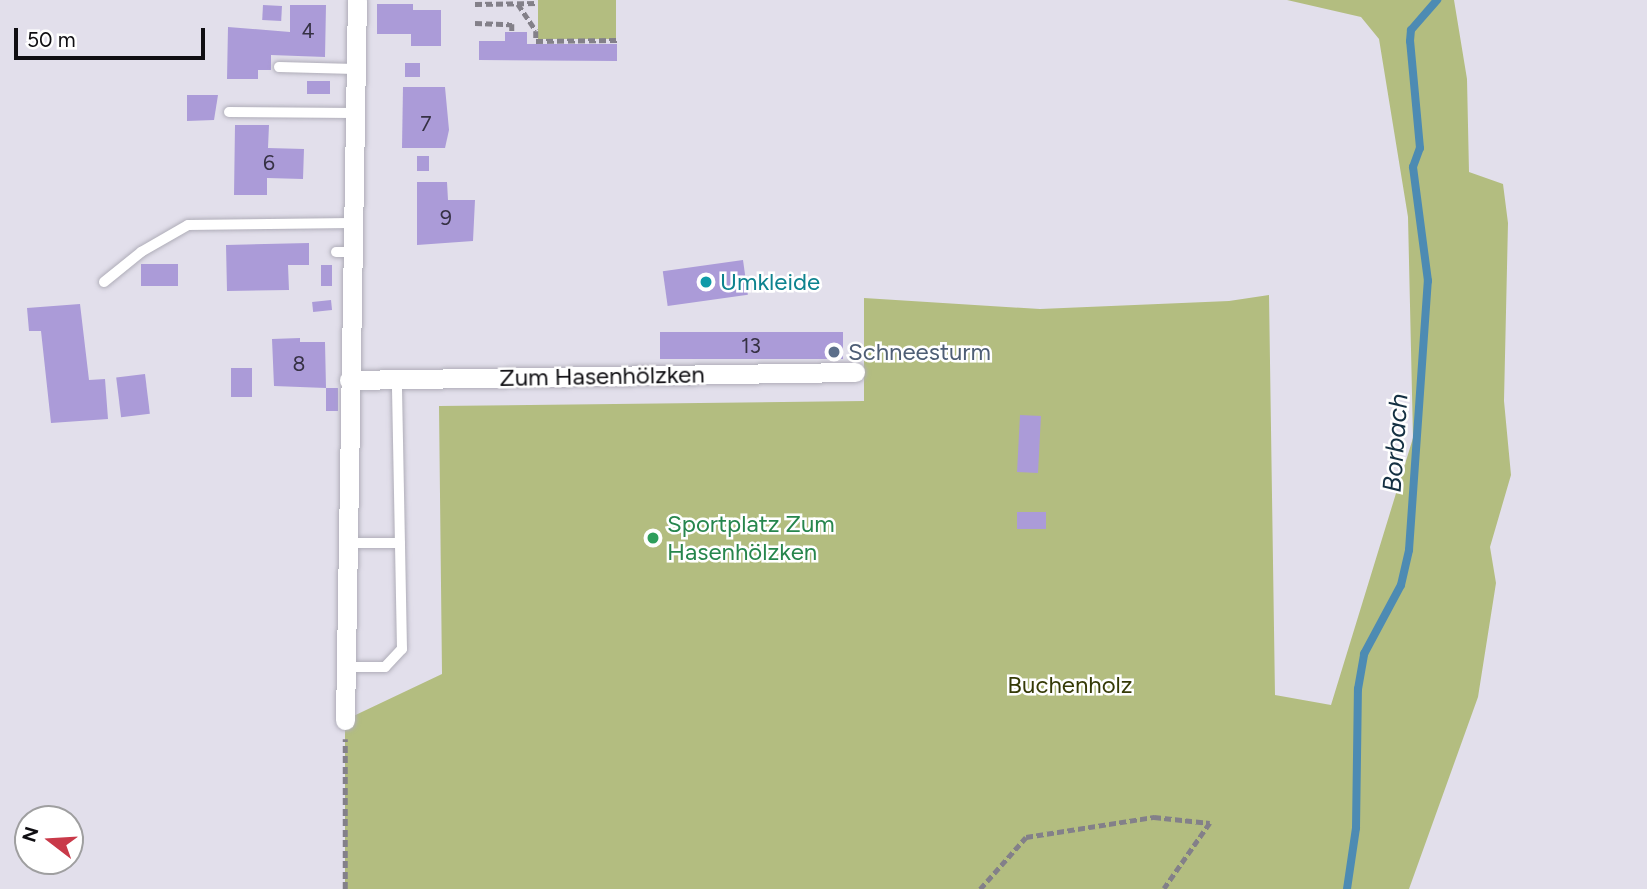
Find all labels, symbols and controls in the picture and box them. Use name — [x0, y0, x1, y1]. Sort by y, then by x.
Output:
scale bar — [18, 14, 208, 58]
house number: 4 — [301, 18, 315, 44]
text: 50 m — [27, 27, 76, 52]
house number: 7 — [420, 111, 432, 137]
house number: 6 — [263, 150, 275, 176]
house number: 9 — [440, 205, 452, 231]
place label: Umkleide — [720, 268, 820, 296]
marker: Umkleide — [698, 274, 714, 290]
house number: 13 — [741, 333, 761, 359]
place label: Schneesturm — [848, 338, 991, 366]
marker: Schneesturm — [826, 344, 842, 360]
house number: 8 — [293, 351, 305, 377]
street label: Zum Hasenhölzken — [499, 360, 705, 392]
water label: Borbach — [1377, 393, 1415, 493]
place label: Sportplatz Zum Hasenhölzken — [667, 510, 835, 566]
marker: Sportplatz Zum Hasenhölzken — [645, 530, 661, 546]
park label: Buchenholz — [1007, 671, 1133, 699]
north arrow — [14, 805, 84, 875]
text: N — [17, 824, 43, 845]

